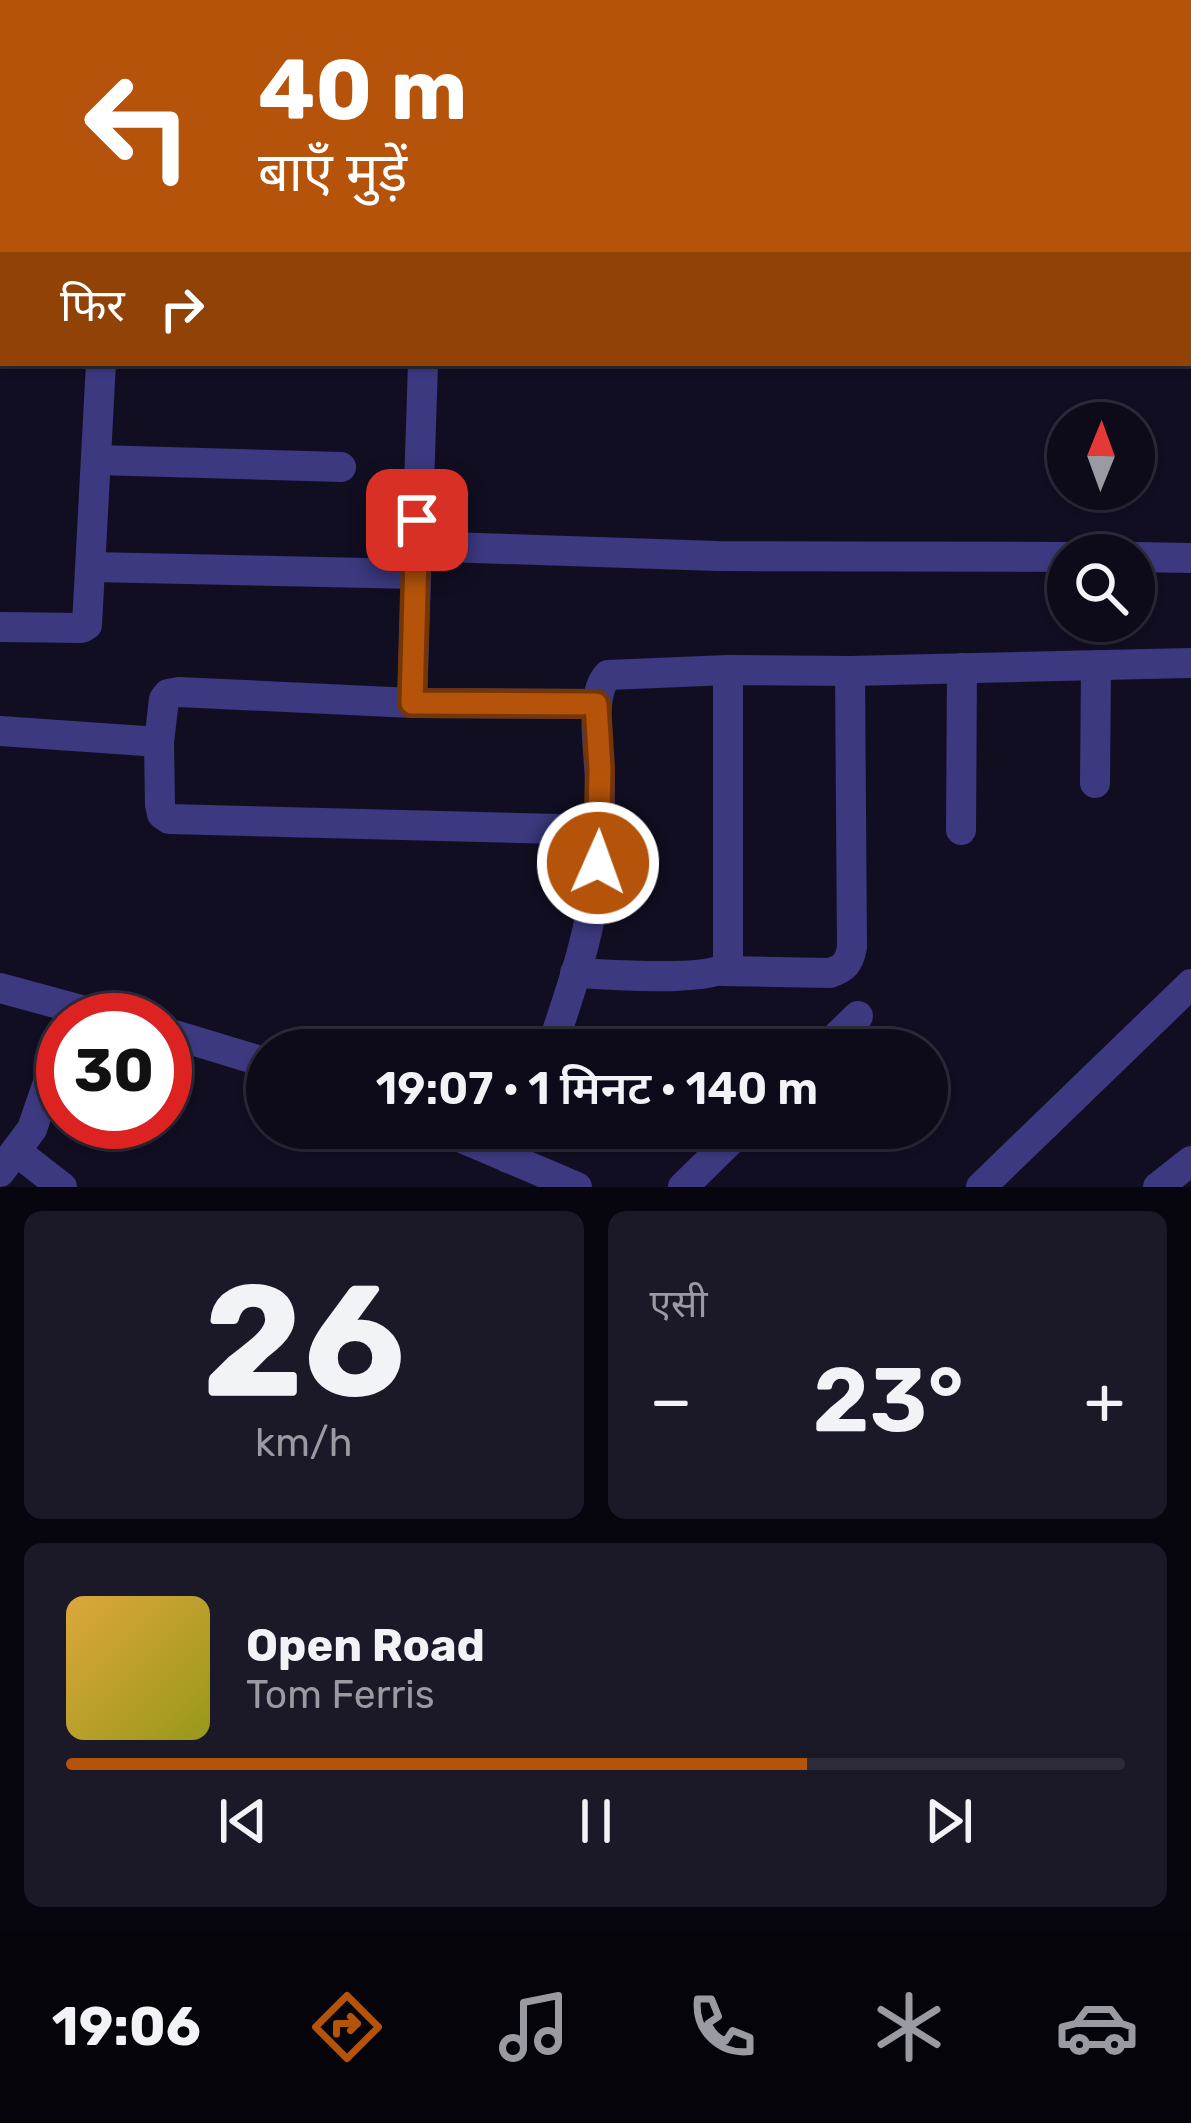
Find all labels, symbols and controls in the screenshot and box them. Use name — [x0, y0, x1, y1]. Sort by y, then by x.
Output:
text: 40 m — [258, 40, 467, 140]
icon: left — [60, 48, 216, 204]
text: बाएँ मुड़ें — [258, 141, 407, 205]
icon: right — [149, 276, 215, 342]
text: फिर — [60, 279, 125, 332]
north arrow — [1047, 402, 1155, 510]
map controls — [1047, 402, 1155, 642]
pin — [366, 469, 468, 571]
icon: arrive — [384, 487, 450, 553]
button: search — [1047, 534, 1155, 642]
position arrow — [535, 800, 661, 926]
speed limit sign: 30 — [36, 993, 192, 1149]
text: 19:07 · 1 मिनट · 140 m — [376, 1062, 818, 1115]
text: 26 — [202, 1249, 405, 1434]
text: एसी — [650, 1281, 708, 1327]
text: 23° — [812, 1347, 964, 1454]
text: − — [650, 1361, 692, 1440]
text: + — [1084, 1361, 1125, 1440]
text: km/h — [255, 1420, 352, 1466]
text: Open Road — [246, 1619, 485, 1672]
text: Tom Ferris — [246, 1672, 435, 1718]
icon: previous — [210, 1788, 276, 1854]
icon: pause — [563, 1788, 629, 1854]
icon: next — [916, 1788, 982, 1854]
icon: directions — [305, 1985, 389, 2069]
icon: music — [492, 1985, 576, 2069]
icon: phone — [680, 1985, 764, 2069]
icon: climate — [867, 1985, 951, 2069]
icon: car — [1055, 1985, 1139, 2069]
text: 19:06 — [52, 1995, 201, 2059]

